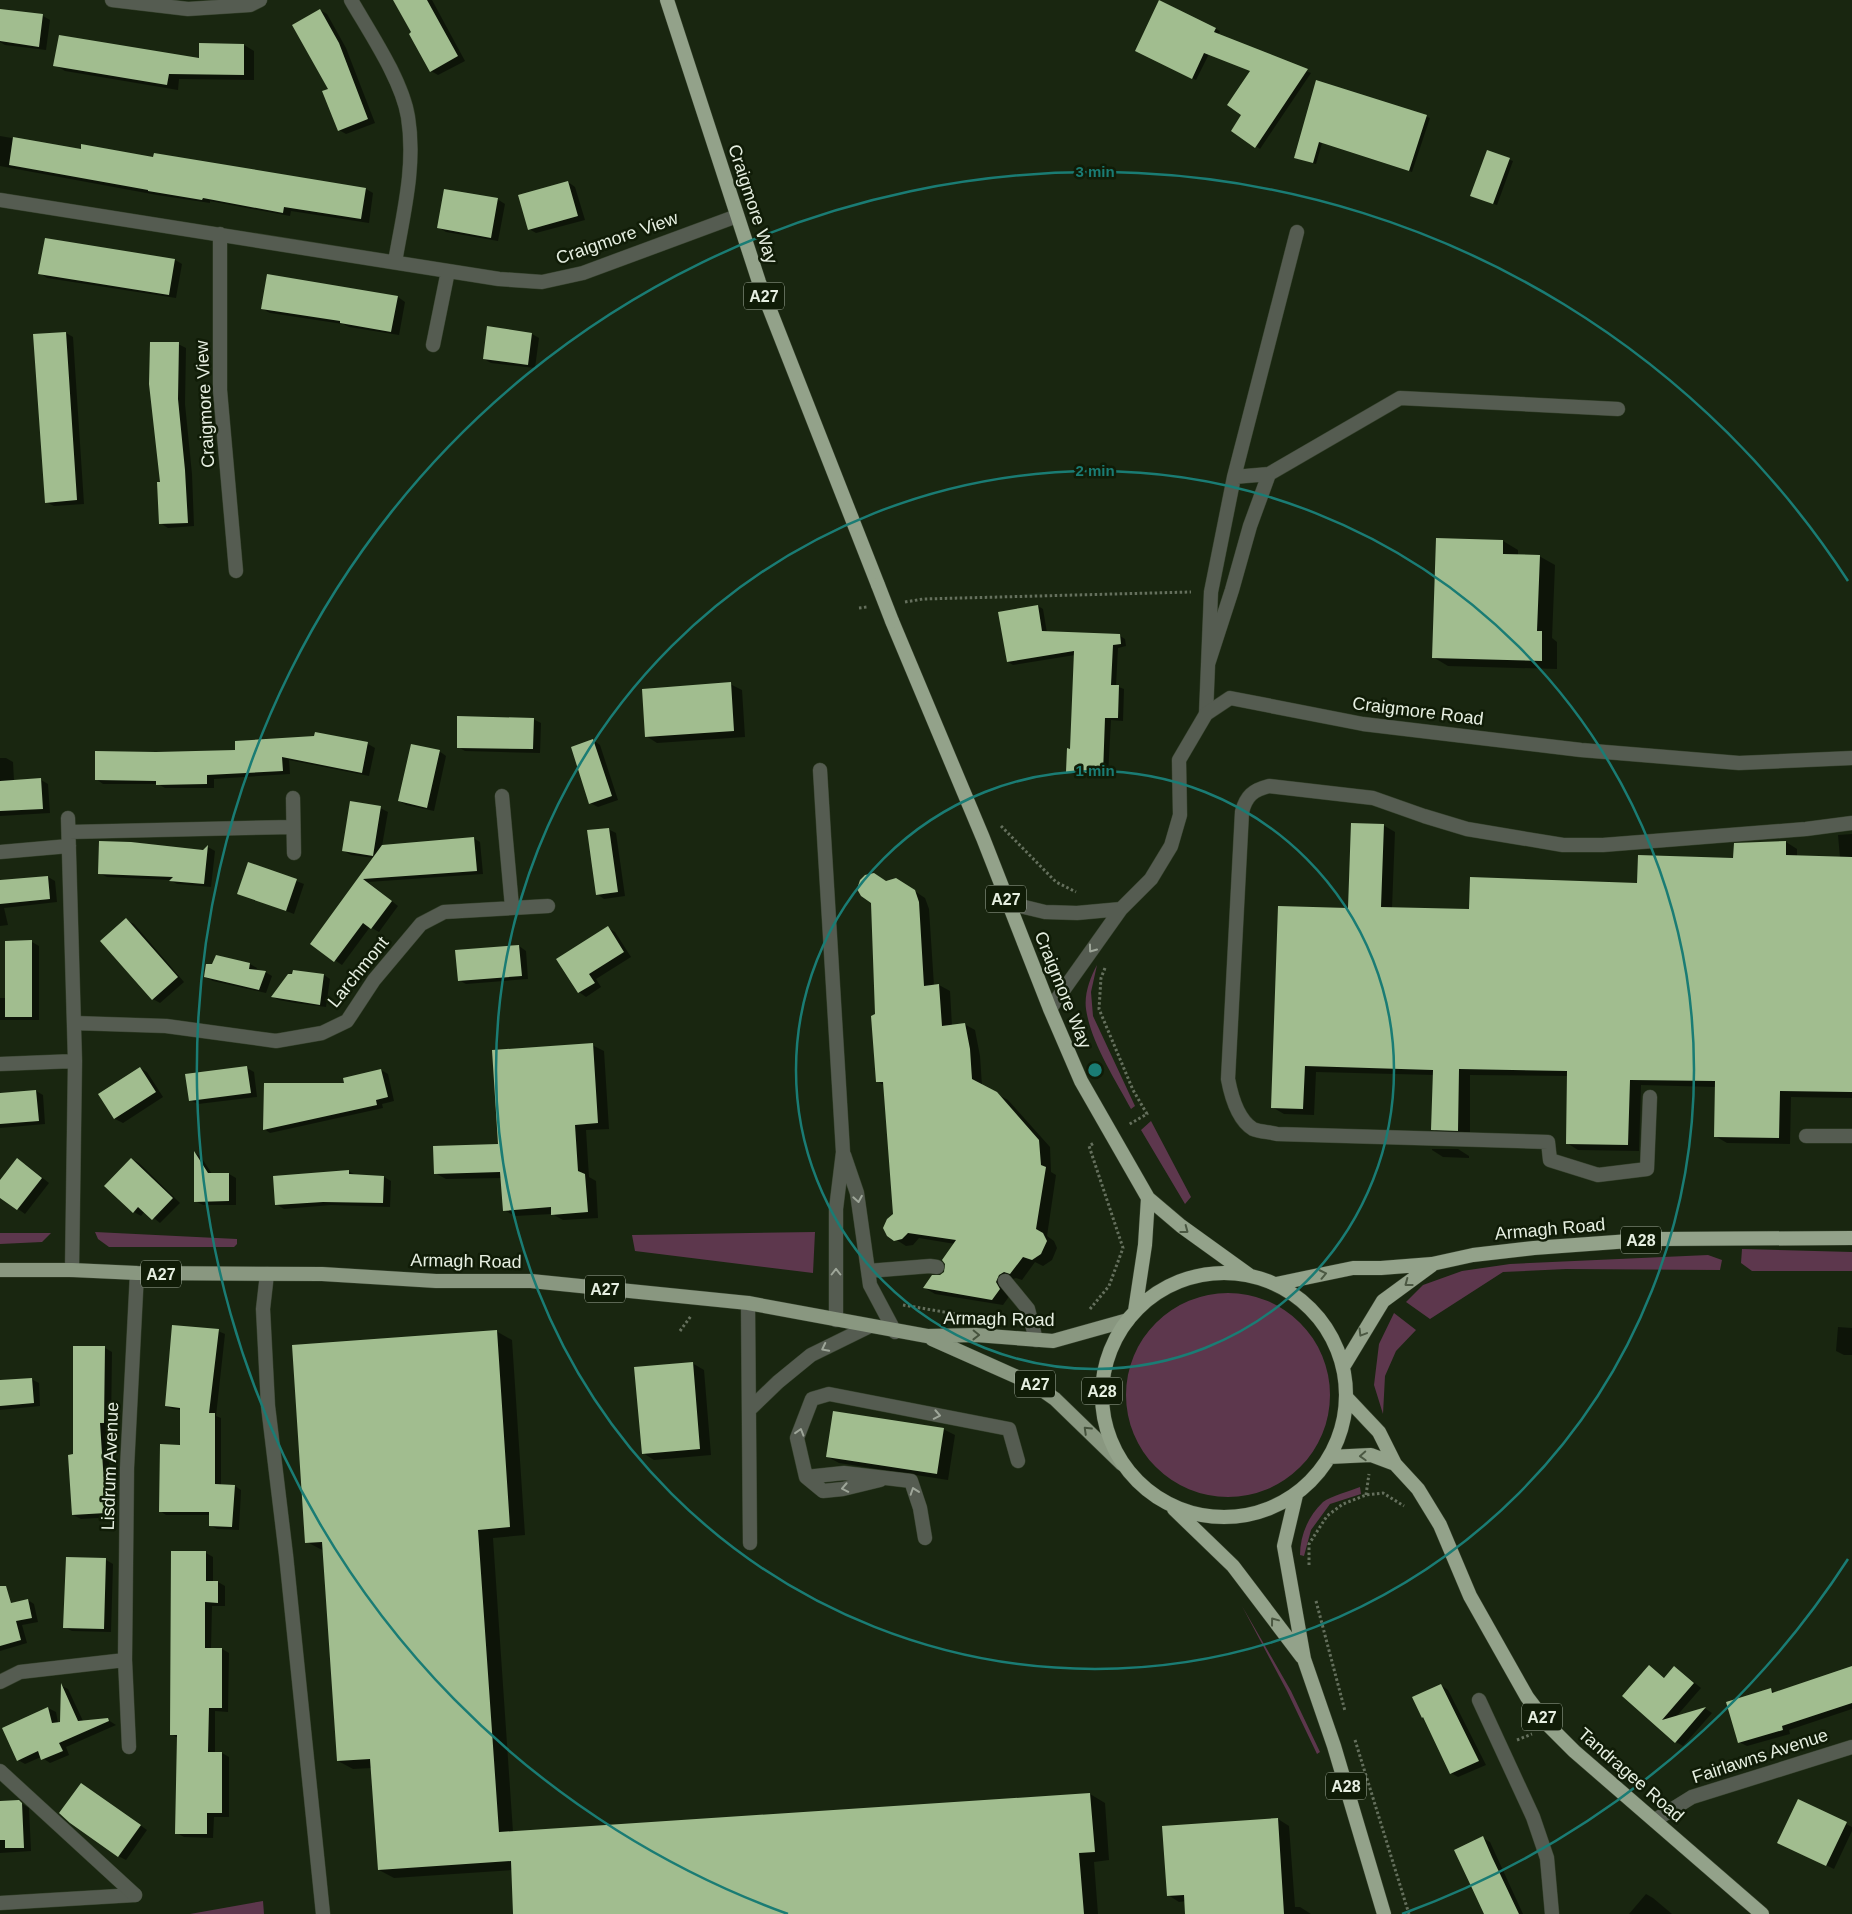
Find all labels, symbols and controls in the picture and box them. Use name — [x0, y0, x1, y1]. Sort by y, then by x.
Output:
street label: Craigmore Way — [724, 142, 782, 266]
text: 3 min — [1075, 163, 1115, 180]
street label: Craigmore View — [553, 207, 682, 268]
road number: A27 — [744, 282, 784, 310]
street label: Craigmore View — [192, 339, 218, 468]
text: 2 min — [1075, 462, 1115, 479]
street label: Craigmore Road — [1351, 693, 1485, 729]
text: 1 min — [1075, 762, 1115, 779]
road number: A27 — [986, 886, 1026, 912]
street label: Craigmore Way — [1030, 929, 1096, 1051]
street label: Larchmont — [323, 933, 393, 1011]
one-way arrow — [1089, 943, 1098, 953]
centre of rings — [1086, 1061, 1104, 1079]
one-way arrow — [852, 1194, 862, 1203]
street label: Armagh Road — [1494, 1214, 1606, 1244]
one-way arrow — [1180, 1223, 1189, 1233]
road number: A28 — [1621, 1226, 1661, 1254]
street label: Armagh Road — [410, 1250, 522, 1272]
road number: A27 — [141, 1260, 181, 1288]
one-way arrow — [831, 1267, 841, 1275]
one-way arrow — [1319, 1270, 1328, 1280]
road number: A27 — [585, 1276, 625, 1302]
one-way arrow — [1404, 1277, 1414, 1286]
street label: Armagh Road — [943, 1308, 1055, 1330]
one-way arrow — [1359, 1328, 1369, 1337]
one-way arrow — [972, 1330, 980, 1340]
one-way arrow — [821, 1342, 830, 1352]
road number: A27 — [1015, 1370, 1055, 1398]
road number: A28 — [1082, 1378, 1122, 1404]
street label: Lisdrum Avenue — [98, 1401, 122, 1531]
one-way arrow — [932, 1409, 941, 1419]
one-way arrow — [1084, 1427, 1093, 1436]
one-way arrow — [795, 1428, 805, 1437]
one-way arrow — [1359, 1450, 1367, 1461]
one-way arrow — [840, 1483, 849, 1493]
one-way arrow — [910, 1487, 920, 1496]
one-way arrow — [1272, 1618, 1280, 1627]
road number: A27 — [1522, 1704, 1562, 1730]
street label: Tandragee Road — [1574, 1724, 1688, 1826]
street label: Fairlawns Avenue — [1690, 1725, 1830, 1787]
road number: A28 — [1326, 1772, 1366, 1800]

